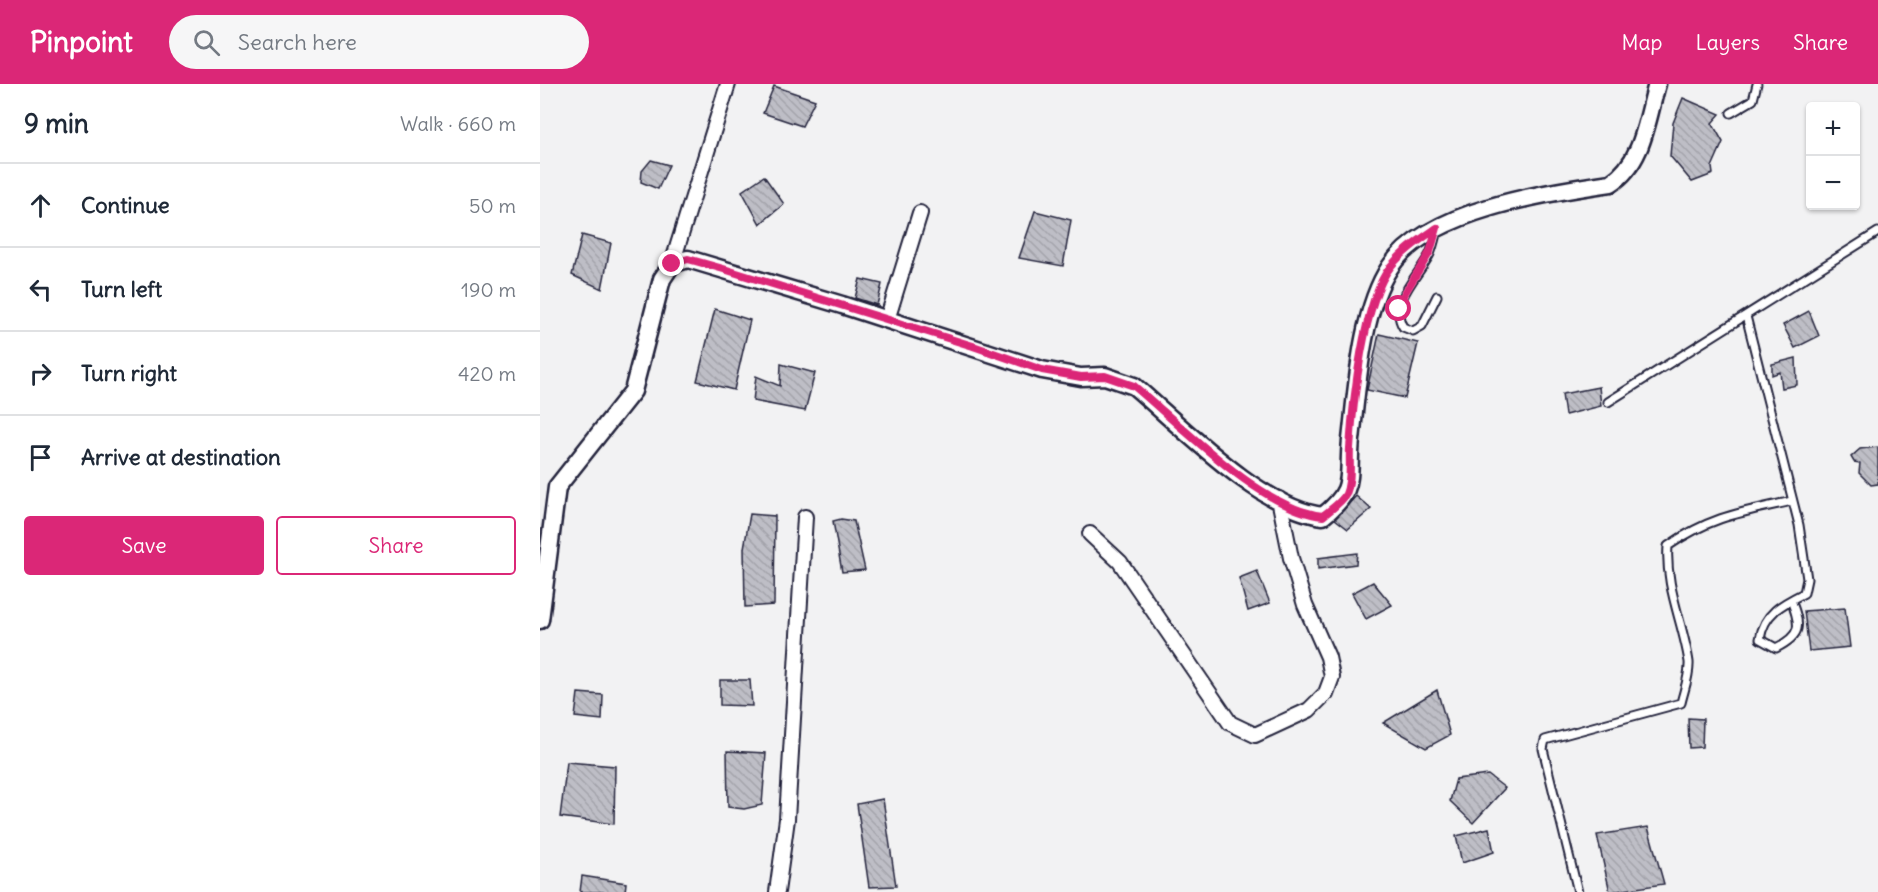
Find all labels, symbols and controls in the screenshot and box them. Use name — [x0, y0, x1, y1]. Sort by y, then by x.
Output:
search box — [169, 15, 589, 69]
text: Pinpoint — [30, 24, 133, 60]
icon: search — [190, 26, 223, 59]
text: Search here — [238, 28, 357, 56]
text: Map — [1622, 29, 1662, 56]
text: Layers — [1695, 29, 1760, 56]
text: Share — [1793, 29, 1848, 56]
map controls — [1806, 102, 1860, 210]
button: + — [1806, 102, 1860, 156]
text: 9 min — [24, 107, 89, 140]
text: Walk · 660 m — [400, 111, 516, 136]
button: − — [1806, 156, 1860, 210]
icon: ahead — [24, 189, 57, 222]
text: Continue — [81, 191, 170, 219]
text: 50 m — [469, 193, 516, 218]
route end — [658, 250, 684, 276]
icon: left — [24, 273, 57, 306]
text: Turn left — [81, 275, 162, 303]
text: 190 m — [461, 277, 516, 302]
route start — [1385, 295, 1411, 321]
icon: right — [24, 357, 57, 390]
text: Turn right — [81, 359, 177, 387]
text: 420 m — [458, 361, 516, 386]
icon: arrive — [24, 441, 57, 474]
text: Arrive at destination — [81, 443, 281, 471]
button: Save — [24, 516, 264, 575]
button: Share — [276, 516, 516, 575]

